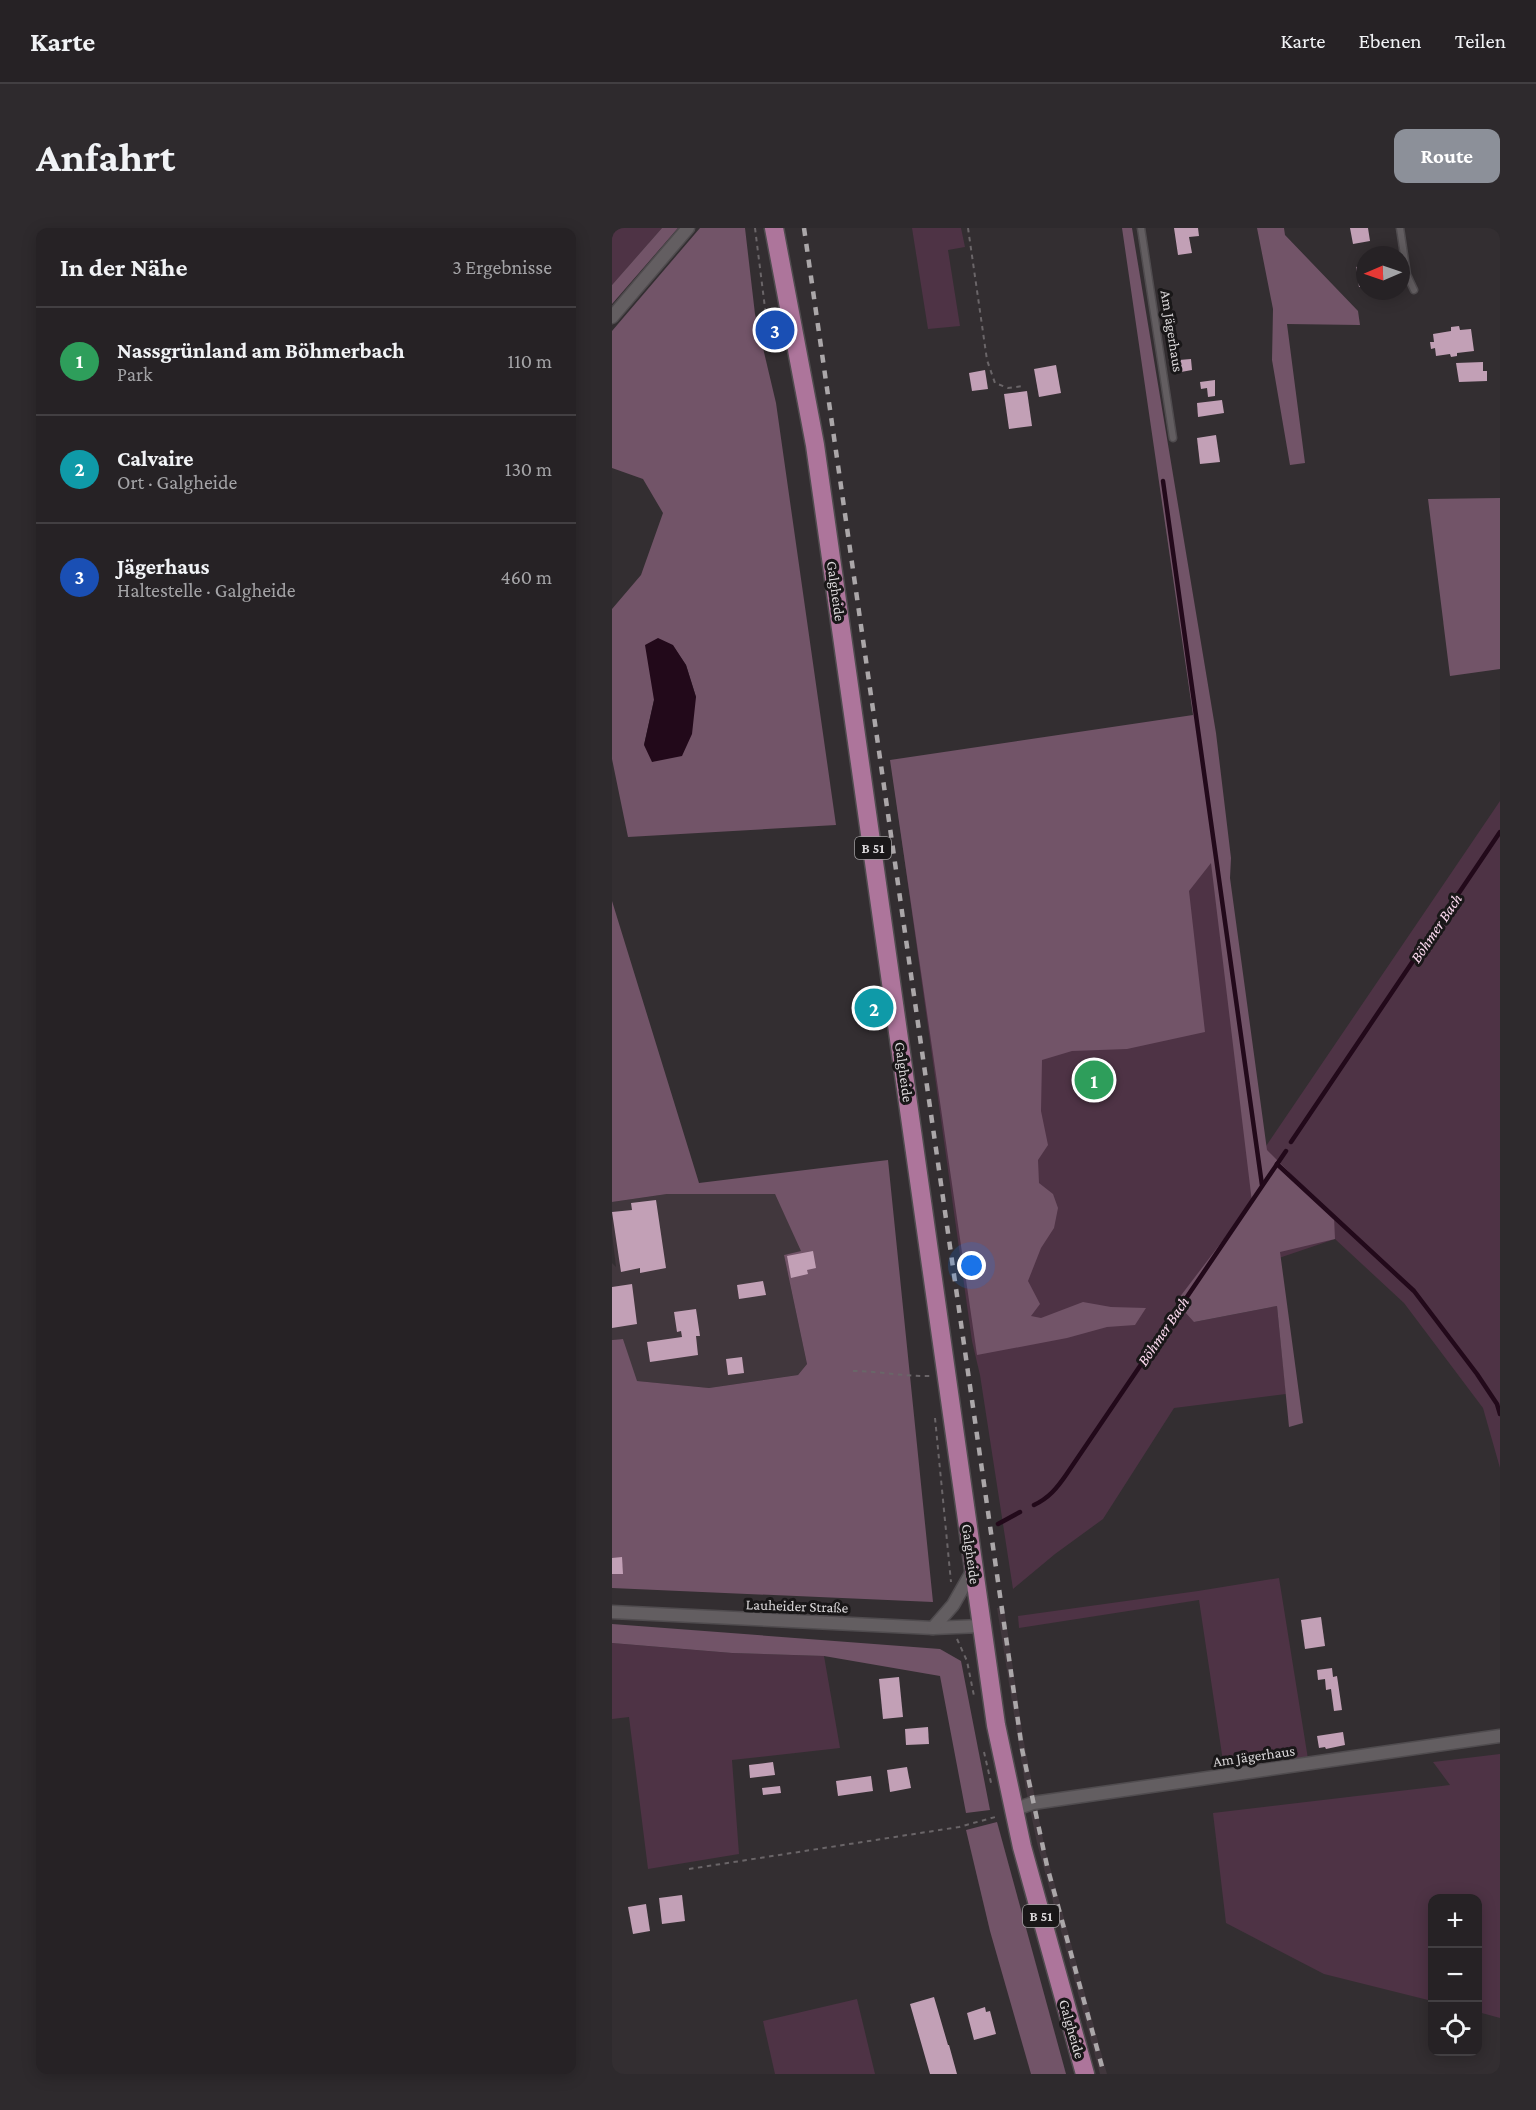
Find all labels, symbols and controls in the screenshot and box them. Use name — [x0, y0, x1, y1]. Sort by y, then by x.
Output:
text: Karte — [30, 26, 95, 57]
text: Karte — [1280, 29, 1326, 53]
text: Ebenen — [1359, 29, 1422, 53]
text: Teilen — [1455, 29, 1506, 53]
button: Route — [1394, 129, 1500, 183]
text: Anfahrt — [36, 133, 175, 180]
north arrow — [1356, 246, 1410, 300]
text: In der Nähe — [60, 253, 188, 282]
text: 3 Ergebnisse — [452, 256, 552, 278]
street label: Am Jägerhaus — [1157, 289, 1186, 373]
pin: 3 — [756, 308, 794, 352]
text: Nassgrünland am Böhmerbach — [117, 338, 405, 363]
text: 1 — [76, 350, 83, 372]
text: 110 m — [508, 350, 552, 372]
text: Park — [117, 363, 153, 385]
text: Calvaire — [117, 446, 193, 471]
text: 2 — [74, 458, 85, 480]
text: 130 m — [505, 458, 552, 480]
text: Ort · Galgheide — [117, 471, 237, 493]
text: Jägerhaus — [117, 554, 209, 579]
street label: Galgheide — [823, 560, 848, 623]
text: 3 — [75, 566, 84, 588]
text: 460 m — [500, 566, 552, 588]
text: Haltestelle · Galgheide — [117, 579, 296, 601]
road number: B 51 — [855, 837, 891, 859]
water label: Böhmer Bach — [1407, 890, 1465, 966]
pin: 2 — [854, 986, 894, 1030]
street label: Galgheide — [891, 1041, 916, 1104]
pin: 1 — [1074, 1058, 1114, 1102]
your location — [957, 1251, 986, 1280]
water label: Böhmer Bach — [1134, 1293, 1192, 1369]
street label: Galgheide — [958, 1523, 983, 1586]
street label: Lauheider Straße — [746, 1596, 849, 1616]
street label: Am Jägerhaus — [1212, 1742, 1296, 1771]
map controls — [1428, 1894, 1482, 2056]
button: + — [1428, 1894, 1482, 1948]
road number: B 51 — [1023, 1905, 1059, 1927]
button: − — [1428, 1948, 1482, 2002]
street label: Galgheide — [1055, 1998, 1088, 2061]
button: locate — [1428, 2002, 1482, 2056]

